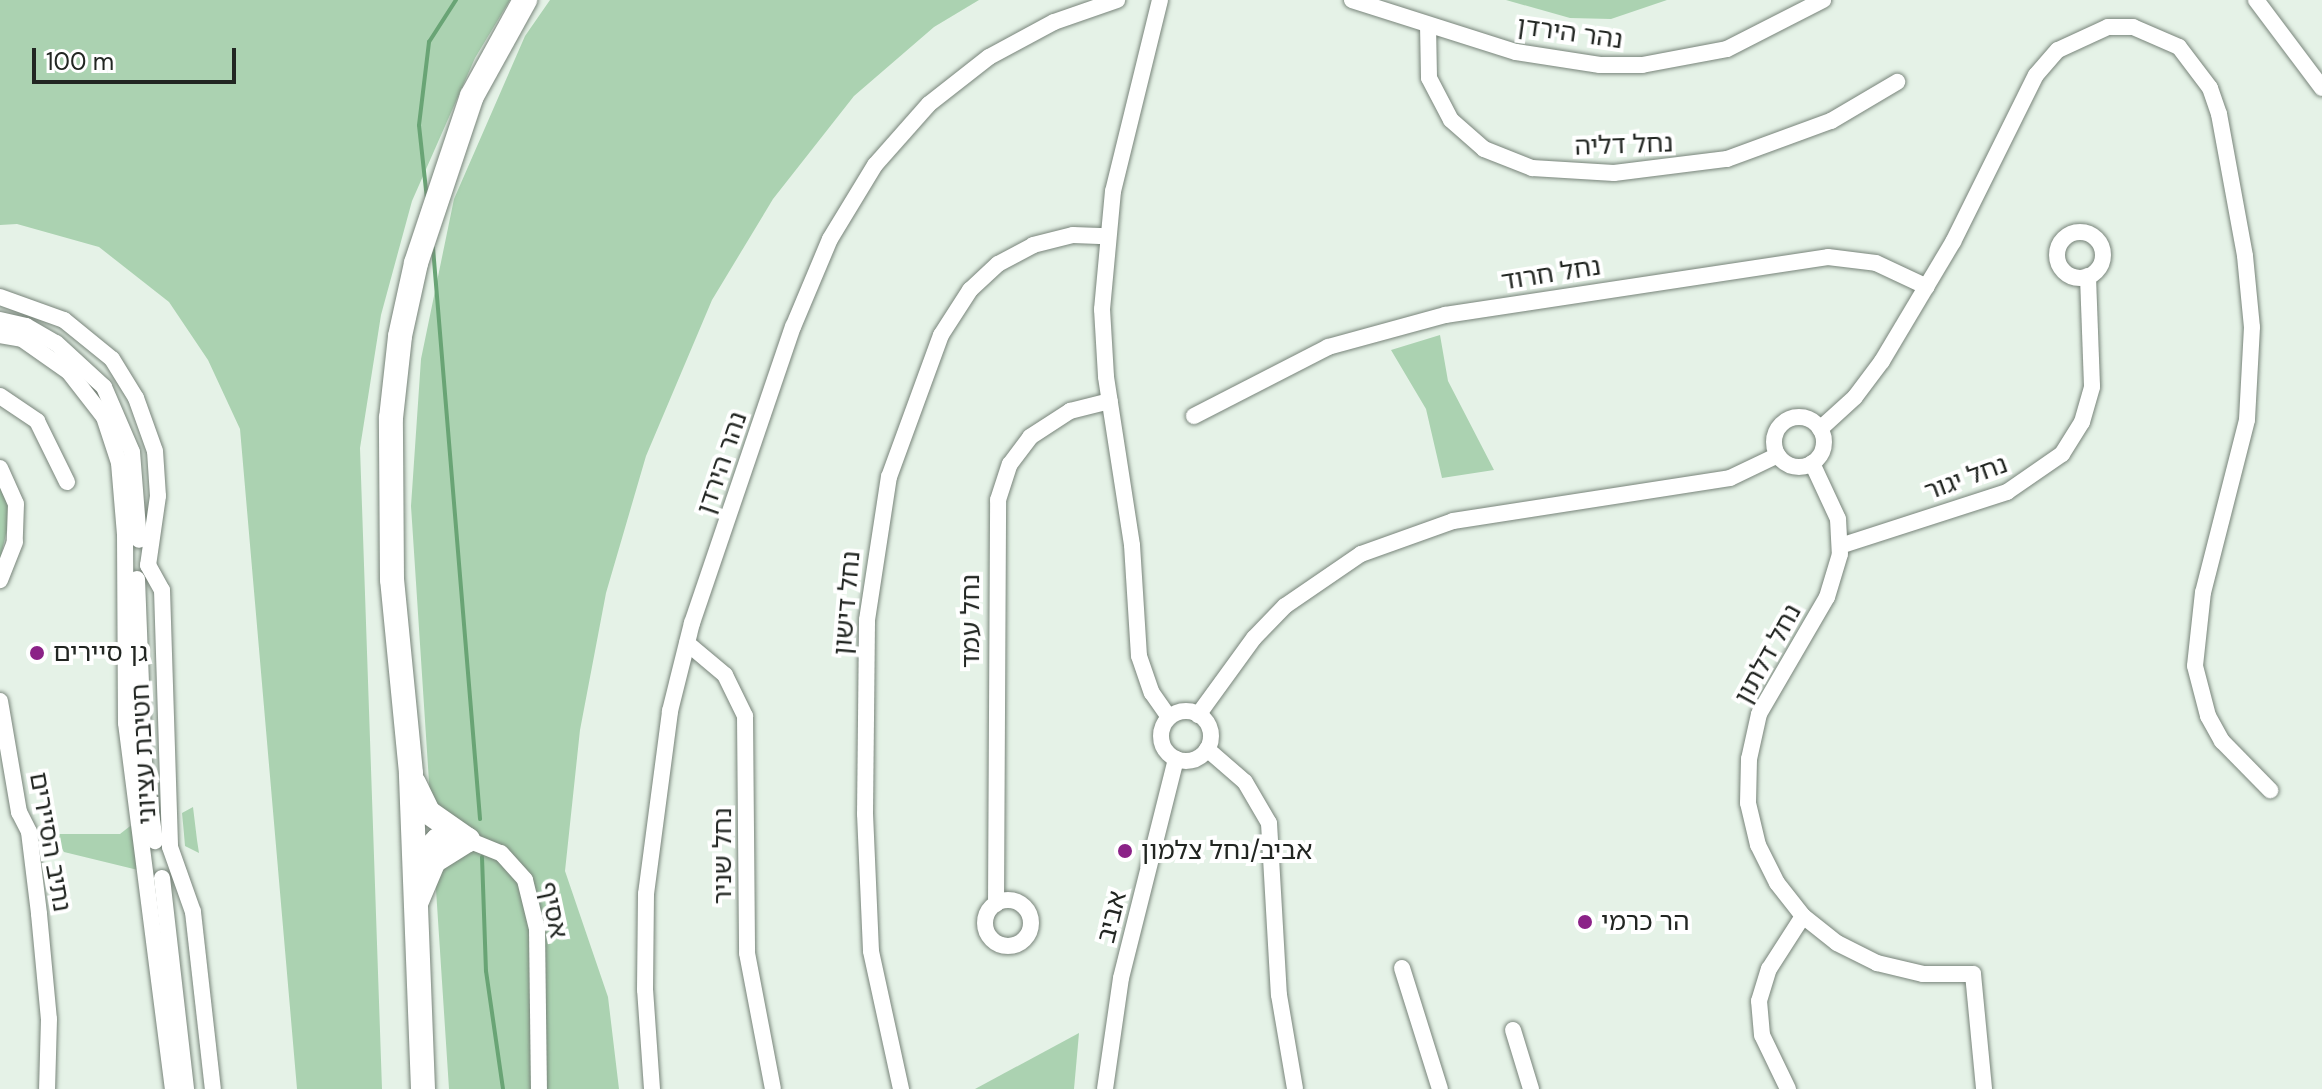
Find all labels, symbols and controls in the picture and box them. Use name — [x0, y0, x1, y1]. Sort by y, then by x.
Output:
street label: נהר הירדן — [1515, 10, 1625, 56]
scale bar — [36, 32, 240, 82]
text: 100 m — [46, 46, 114, 77]
street label: נחל דליה — [1574, 128, 1674, 162]
street label: נחל חרוד — [1499, 251, 1603, 297]
street label: נהר הירדן — [690, 408, 754, 518]
street label: נחל יגור — [1920, 449, 2012, 507]
street label: נחל דישון — [827, 550, 867, 656]
street label: נחל עמד — [955, 574, 987, 668]
street label: נחל דלתון — [1728, 599, 1808, 709]
place label: גן סיירים — [53, 637, 148, 669]
marker: גן סיירים — [28, 644, 46, 662]
street label: חטיבת עציוני — [125, 683, 163, 825]
street label: נתיב הסיירים — [22, 770, 78, 914]
street label: נחל שניר — [707, 808, 739, 904]
place label: אביב/נחל צלמון — [1141, 835, 1312, 867]
marker: אביב/נחל צלמון — [1116, 842, 1134, 860]
street label: אסיף — [532, 879, 574, 941]
street label: אביב — [1091, 888, 1133, 946]
place label: הר כרמי — [1601, 906, 1689, 938]
marker: הר כרמי — [1576, 913, 1594, 931]

